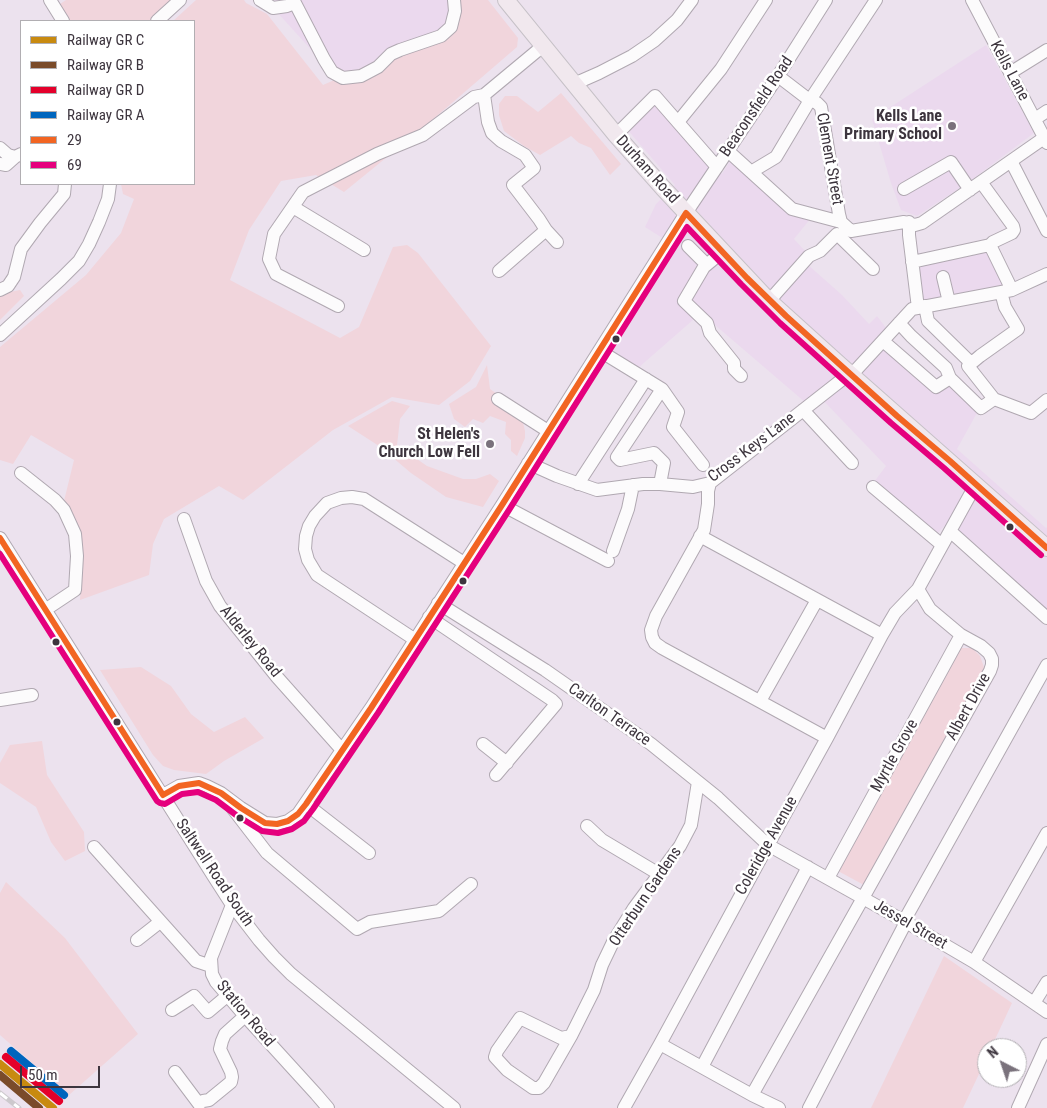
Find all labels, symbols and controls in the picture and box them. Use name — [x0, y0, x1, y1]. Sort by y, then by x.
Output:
legend — [20, 20, 195, 185]
text: Railway GR C — [67, 31, 144, 49]
street label: Kells Lane — [985, 38, 1033, 104]
street label: Beaconsfield Road — [716, 53, 798, 161]
text: Railway GR B — [67, 56, 144, 74]
text: Railway GR D — [67, 81, 144, 99]
text: Railway GR A — [67, 106, 144, 124]
place label: Kells Lane Primary School — [844, 107, 942, 145]
street label: Clement Street — [811, 111, 847, 207]
marker: Kells Lane Primary School — [946, 120, 958, 132]
text: 29 — [67, 131, 82, 149]
street label: Durham Road — [611, 132, 683, 208]
text: 69 — [67, 156, 82, 174]
unlabelled marker — [611, 334, 621, 344]
street label: Cross Keys Lane — [705, 409, 799, 487]
place label: St Helen's Church Low Fell — [378, 425, 480, 463]
marker: St Helen's Church Low Fell — [484, 438, 496, 450]
unlabelled marker — [1005, 522, 1015, 532]
unlabelled marker — [458, 576, 468, 586]
street label: Alderley Road — [215, 602, 285, 682]
unlabelled marker — [51, 637, 61, 647]
street label: Albert Drive — [943, 670, 995, 744]
street label: Carlton Terrace — [564, 680, 654, 750]
street label: Myrtle Grove — [867, 716, 923, 796]
unlabelled marker — [112, 717, 122, 727]
street label: Coleridge Avenue — [732, 793, 802, 899]
unlabelled marker — [235, 813, 245, 823]
street label: Saltwell Road South — [171, 816, 257, 930]
street label: Otterburn Gardens — [606, 844, 686, 950]
street label: Jessel Street — [870, 896, 950, 954]
street label: Station Road — [212, 977, 278, 1051]
north arrow — [977, 1038, 1027, 1088]
text: N — [984, 1044, 1001, 1061]
scale bar — [22, 1056, 102, 1088]
text: 50 m — [28, 1066, 58, 1084]

